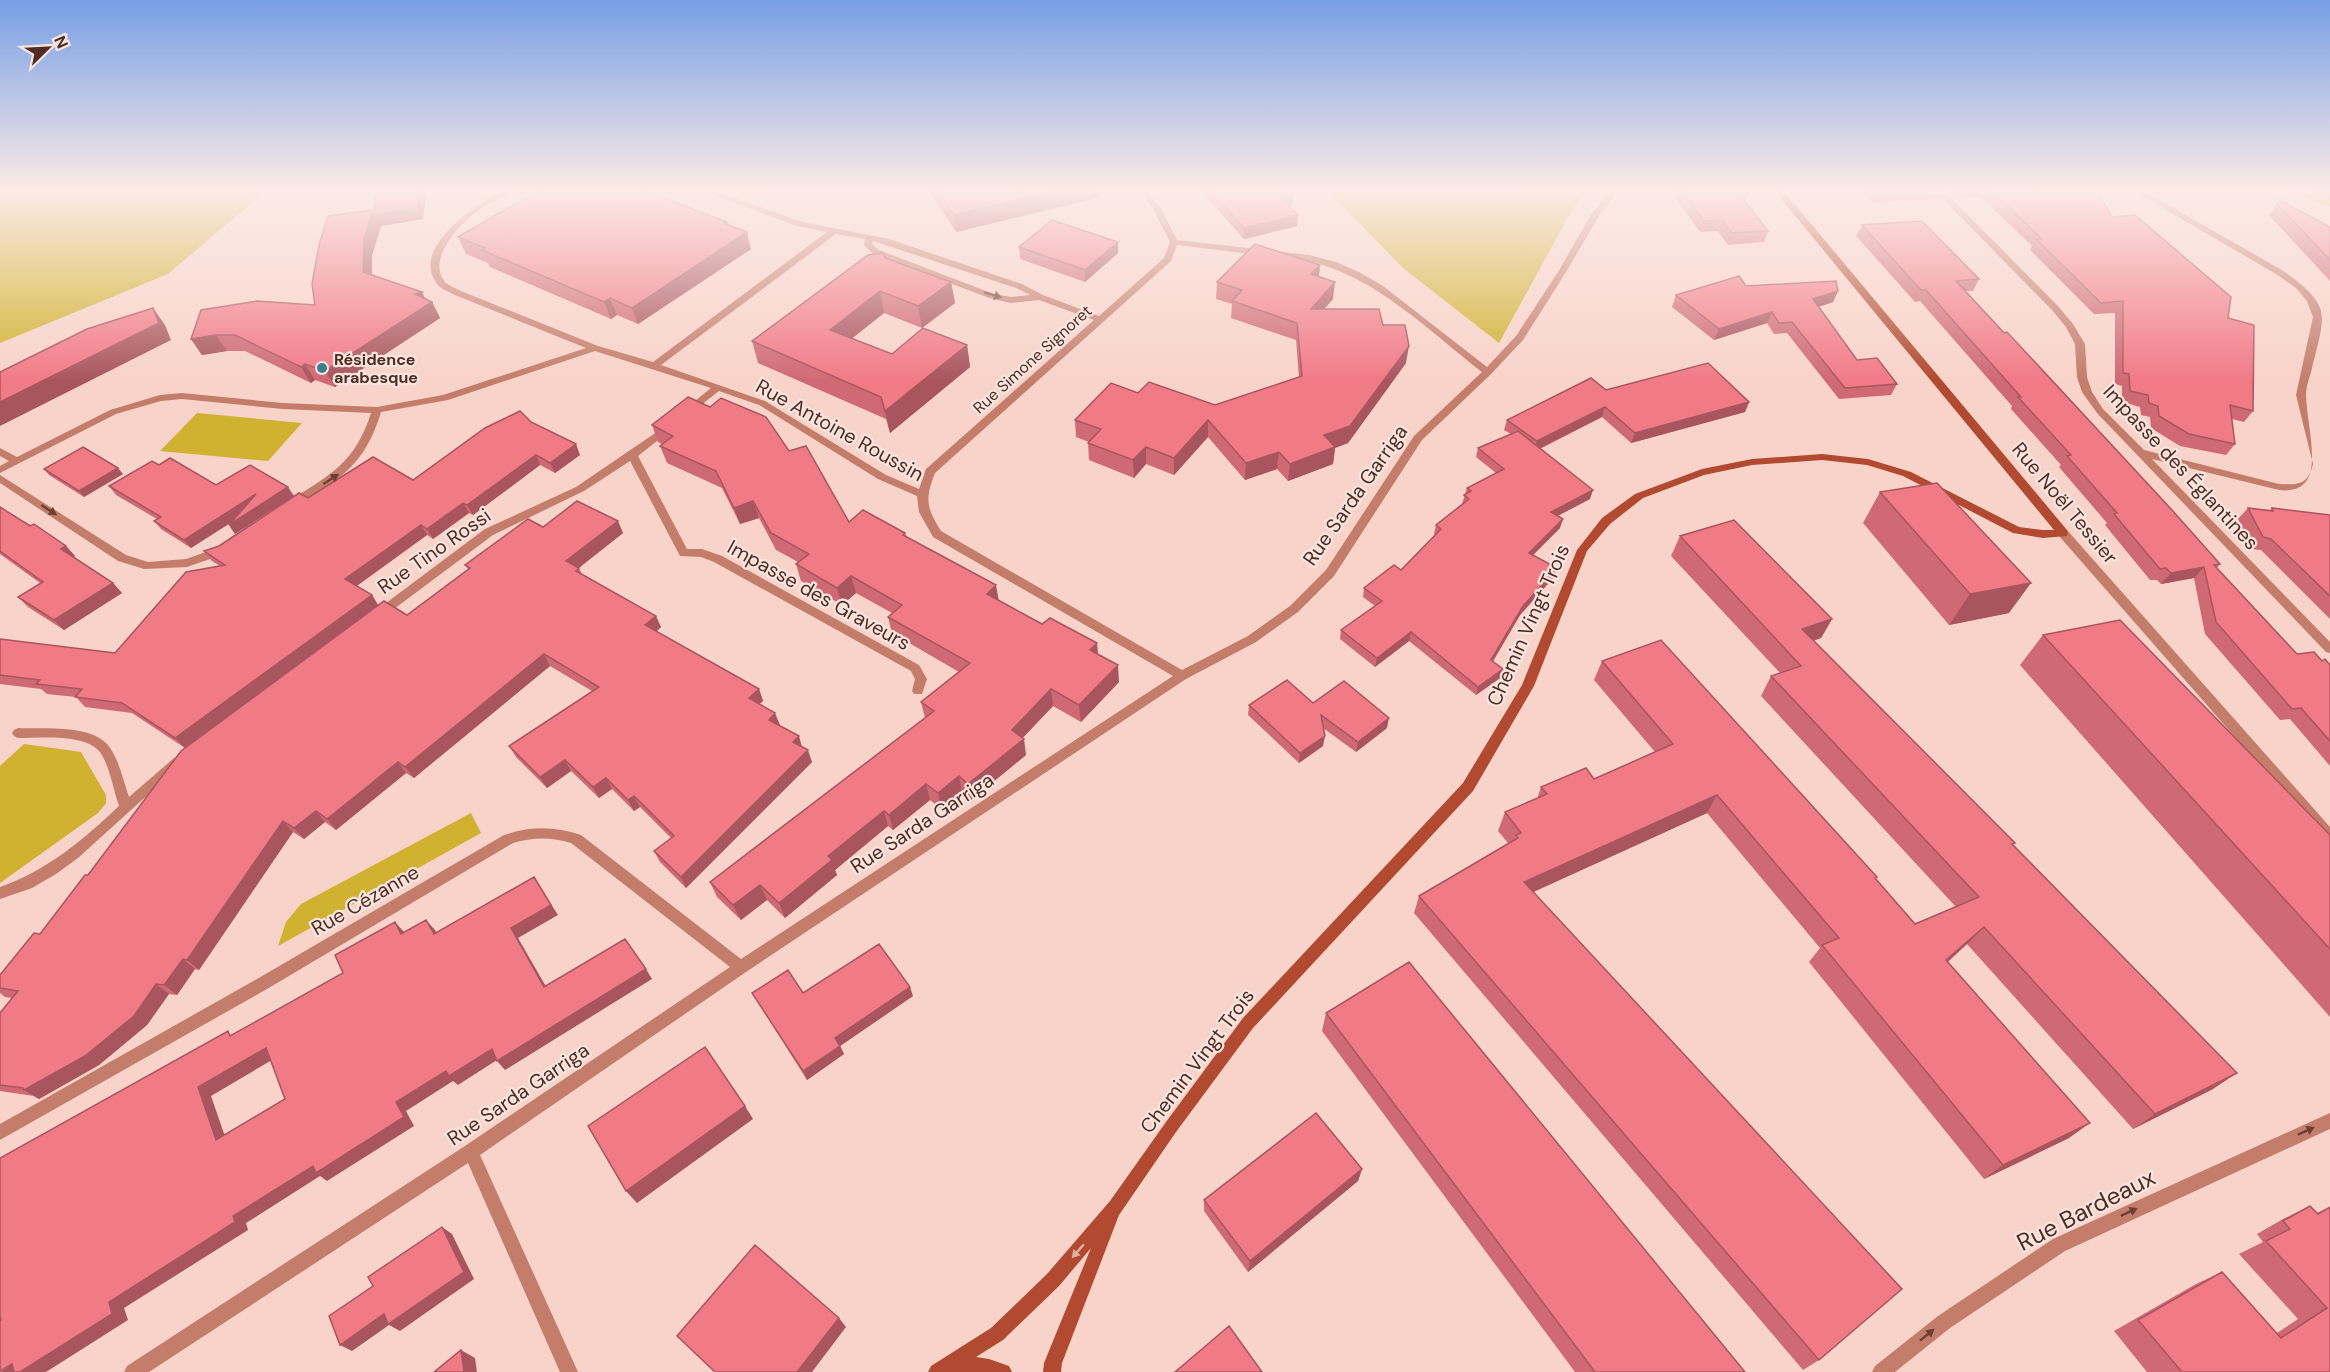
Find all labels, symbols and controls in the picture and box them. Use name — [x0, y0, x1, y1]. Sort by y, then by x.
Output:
north arrow — [18, 18, 78, 78]
text: N — [49, 33, 73, 52]
one-way arrow — [983, 291, 1002, 301]
street label: Rue Simone Signoret — [969, 300, 1096, 418]
place label: Résidence arabesque — [334, 349, 418, 388]
marker: Résidence arabesque — [315, 361, 329, 375]
street label: Rue Antoine Roussin — [751, 373, 929, 487]
street label: Impasse des Églantines — [2098, 379, 2264, 555]
street label: Rue Sarda Garriga — [1297, 420, 1413, 570]
street label: Rue Noël Tessier — [2006, 437, 2124, 569]
one-way arrow — [323, 474, 339, 485]
street label: Rue Tino Rossi — [372, 502, 496, 600]
one-way arrow — [41, 504, 57, 515]
street label: Impasse des Graveurs — [723, 534, 915, 656]
street label: Chemin Vingt Trois — [1481, 540, 1575, 710]
street label: Rue Sarda Garriga — [845, 767, 999, 879]
street label: Rue Cézanne — [306, 859, 424, 941]
street label: Chemin Vingt Trois — [1134, 984, 1260, 1138]
street label: Rue Sarda Garriga — [442, 1037, 594, 1151]
one-way arrow — [2298, 1127, 2315, 1136]
street label: Rue Bardeaux — [2011, 1161, 2160, 1258]
one-way arrow — [2120, 1208, 2137, 1217]
one-way arrow — [1072, 1243, 1085, 1258]
one-way arrow — [1919, 1329, 1935, 1342]

